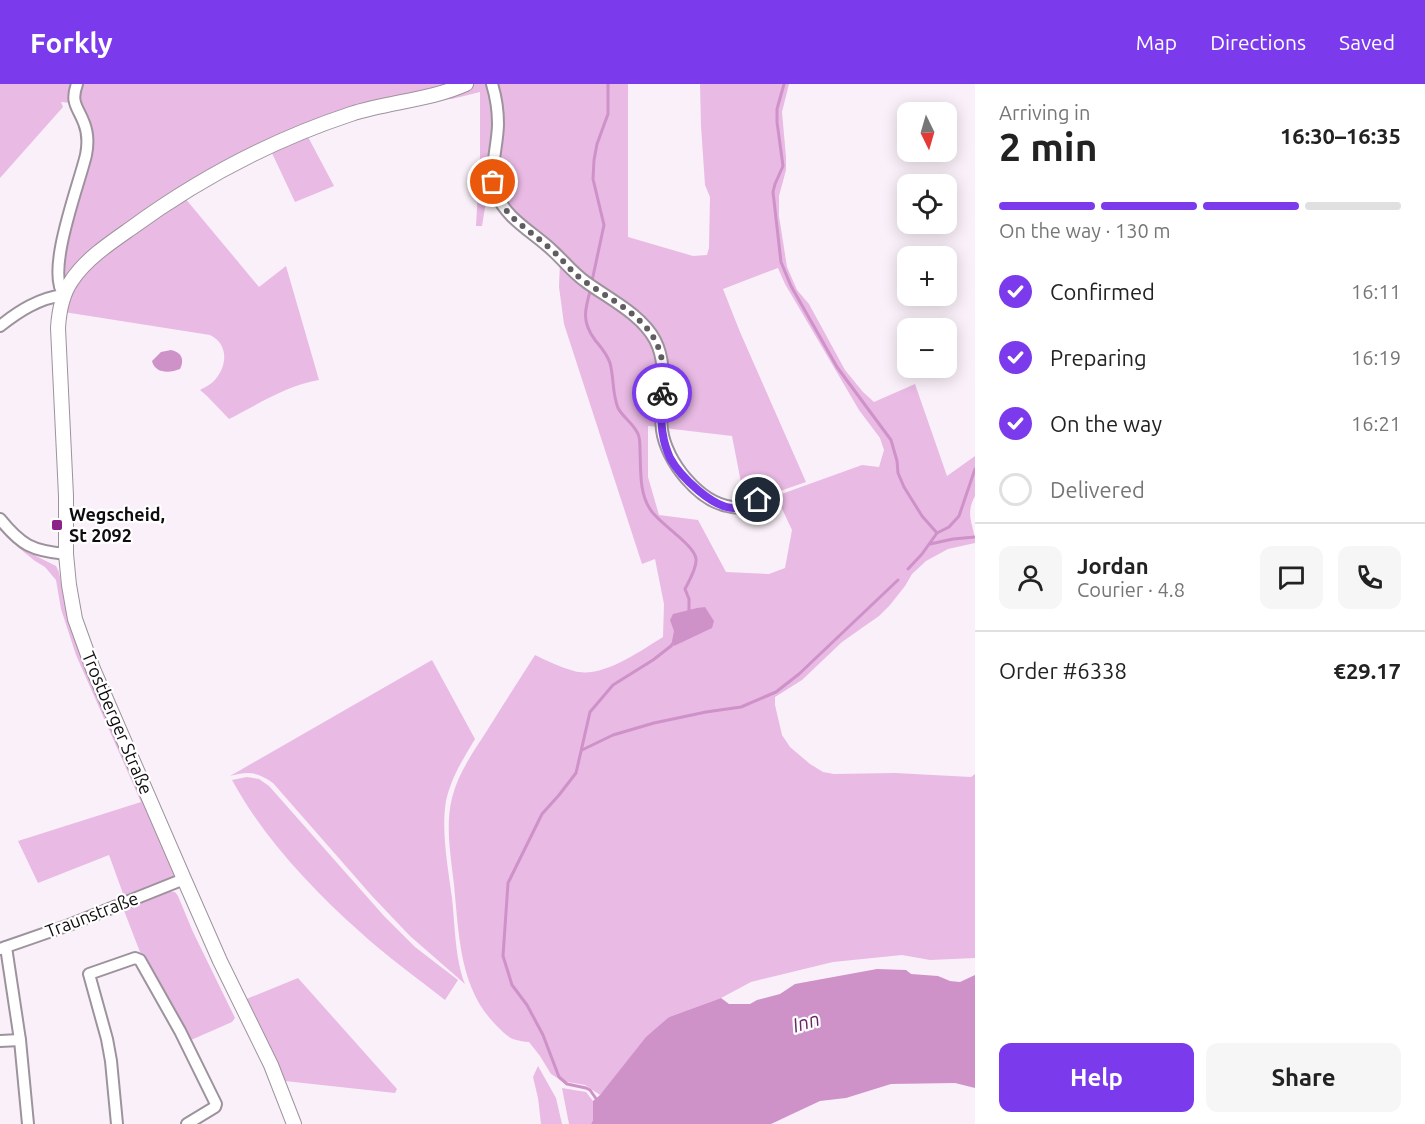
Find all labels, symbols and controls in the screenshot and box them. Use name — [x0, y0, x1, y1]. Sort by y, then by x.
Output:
text: Forkly — [30, 27, 113, 58]
text: Map — [1136, 30, 1177, 54]
text: Directions — [1210, 30, 1306, 54]
text: Saved — [1339, 30, 1395, 54]
text: Arriving in — [999, 101, 1090, 124]
north arrow — [897, 102, 957, 162]
map controls — [897, 102, 957, 378]
text: 16:30–16:35 — [1280, 123, 1401, 148]
text: 2 min — [999, 125, 1098, 168]
pin — [467, 156, 518, 207]
icon: bag — [476, 165, 509, 198]
button: locate — [897, 174, 957, 234]
text: On the way · 130 m — [999, 219, 1171, 242]
button: + — [897, 246, 957, 306]
icon: check — [999, 275, 1032, 308]
text: Confirmed — [1050, 279, 1155, 304]
text: 16:11 — [1351, 280, 1401, 303]
button: − — [897, 318, 957, 378]
icon: check — [999, 341, 1032, 374]
text: Preparing — [1050, 345, 1147, 370]
text: 16:19 — [1351, 346, 1401, 369]
courier — [632, 363, 692, 423]
icon: bike — [646, 377, 679, 410]
icon: check — [999, 407, 1032, 440]
text: On the way — [1050, 411, 1162, 436]
text: 16:21 — [1351, 412, 1401, 435]
pin — [732, 474, 783, 525]
text: Delivered — [1050, 477, 1145, 502]
icon: home — [741, 483, 774, 516]
place label: Wegscheid, St 2092 — [69, 504, 165, 545]
marker: Wegscheid, St 2092 — [50, 518, 64, 532]
button: person — [999, 546, 1062, 609]
button: chat — [1260, 546, 1323, 609]
button: phone — [1338, 546, 1401, 609]
text: Jordan — [1077, 553, 1149, 578]
text: Courier · 4.8 — [1077, 578, 1185, 601]
street label: Trostberger Straße — [79, 648, 157, 797]
text: Order #6338 — [999, 658, 1127, 683]
text: €29.17 — [1334, 658, 1401, 683]
street label: Traunstraße — [42, 887, 141, 941]
water label: Inn — [789, 1007, 822, 1037]
button: Help — [999, 1043, 1194, 1112]
button: Share — [1206, 1043, 1401, 1112]

